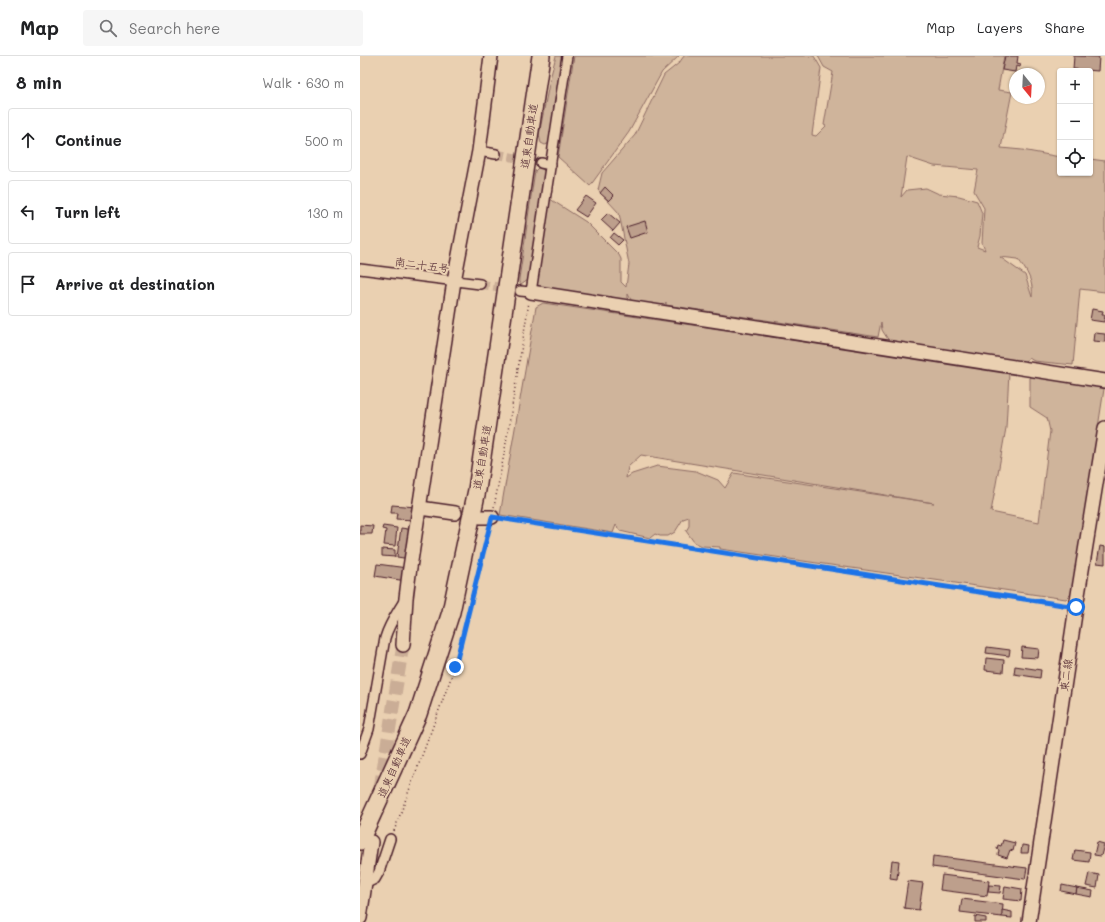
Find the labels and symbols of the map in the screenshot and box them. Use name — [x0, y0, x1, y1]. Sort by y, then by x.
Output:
north arrow — [1009, 68, 1045, 104]
street label: 道東自動車道 — [516, 102, 541, 170]
street label: 南二十五号 — [394, 253, 450, 276]
street label: 道東自動車道 — [469, 423, 494, 491]
route start — [1067, 598, 1085, 616]
route end — [446, 658, 464, 676]
street label: 東二線 — [1056, 658, 1075, 692]
street label: 道東自動車道 — [373, 734, 414, 800]

